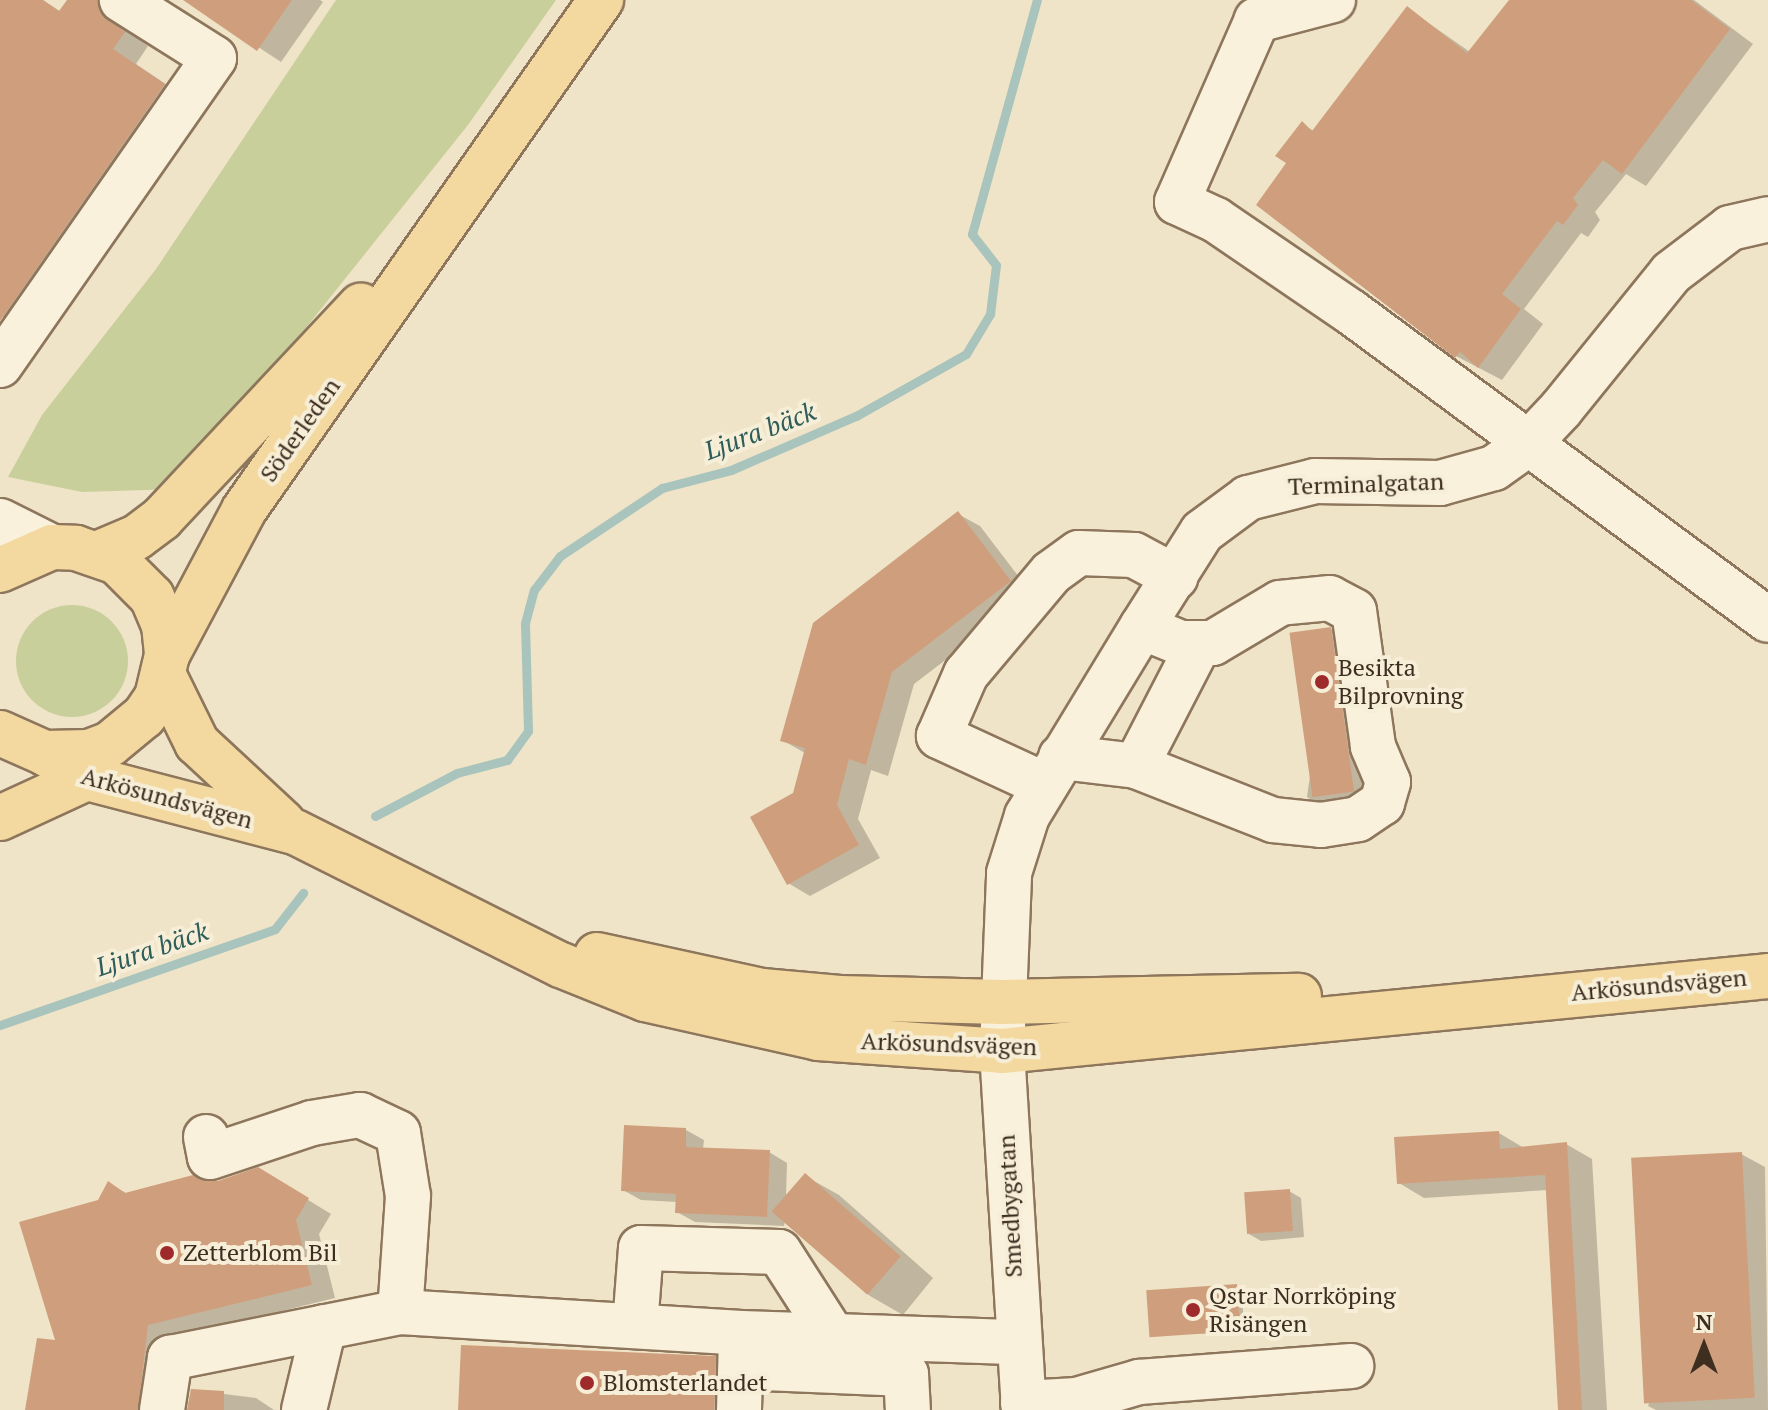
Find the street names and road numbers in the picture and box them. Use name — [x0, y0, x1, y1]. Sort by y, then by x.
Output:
street label: Söderleden — [254, 373, 346, 487]
street label: Terminalgatan — [1287, 467, 1445, 501]
street label: Arkösundsvägen — [78, 761, 256, 835]
street label: Arkösundsvägen — [1570, 963, 1748, 1007]
street label: Arkösundsvägen — [860, 1027, 1038, 1061]
street label: Smedbygatan — [992, 1134, 1028, 1278]

